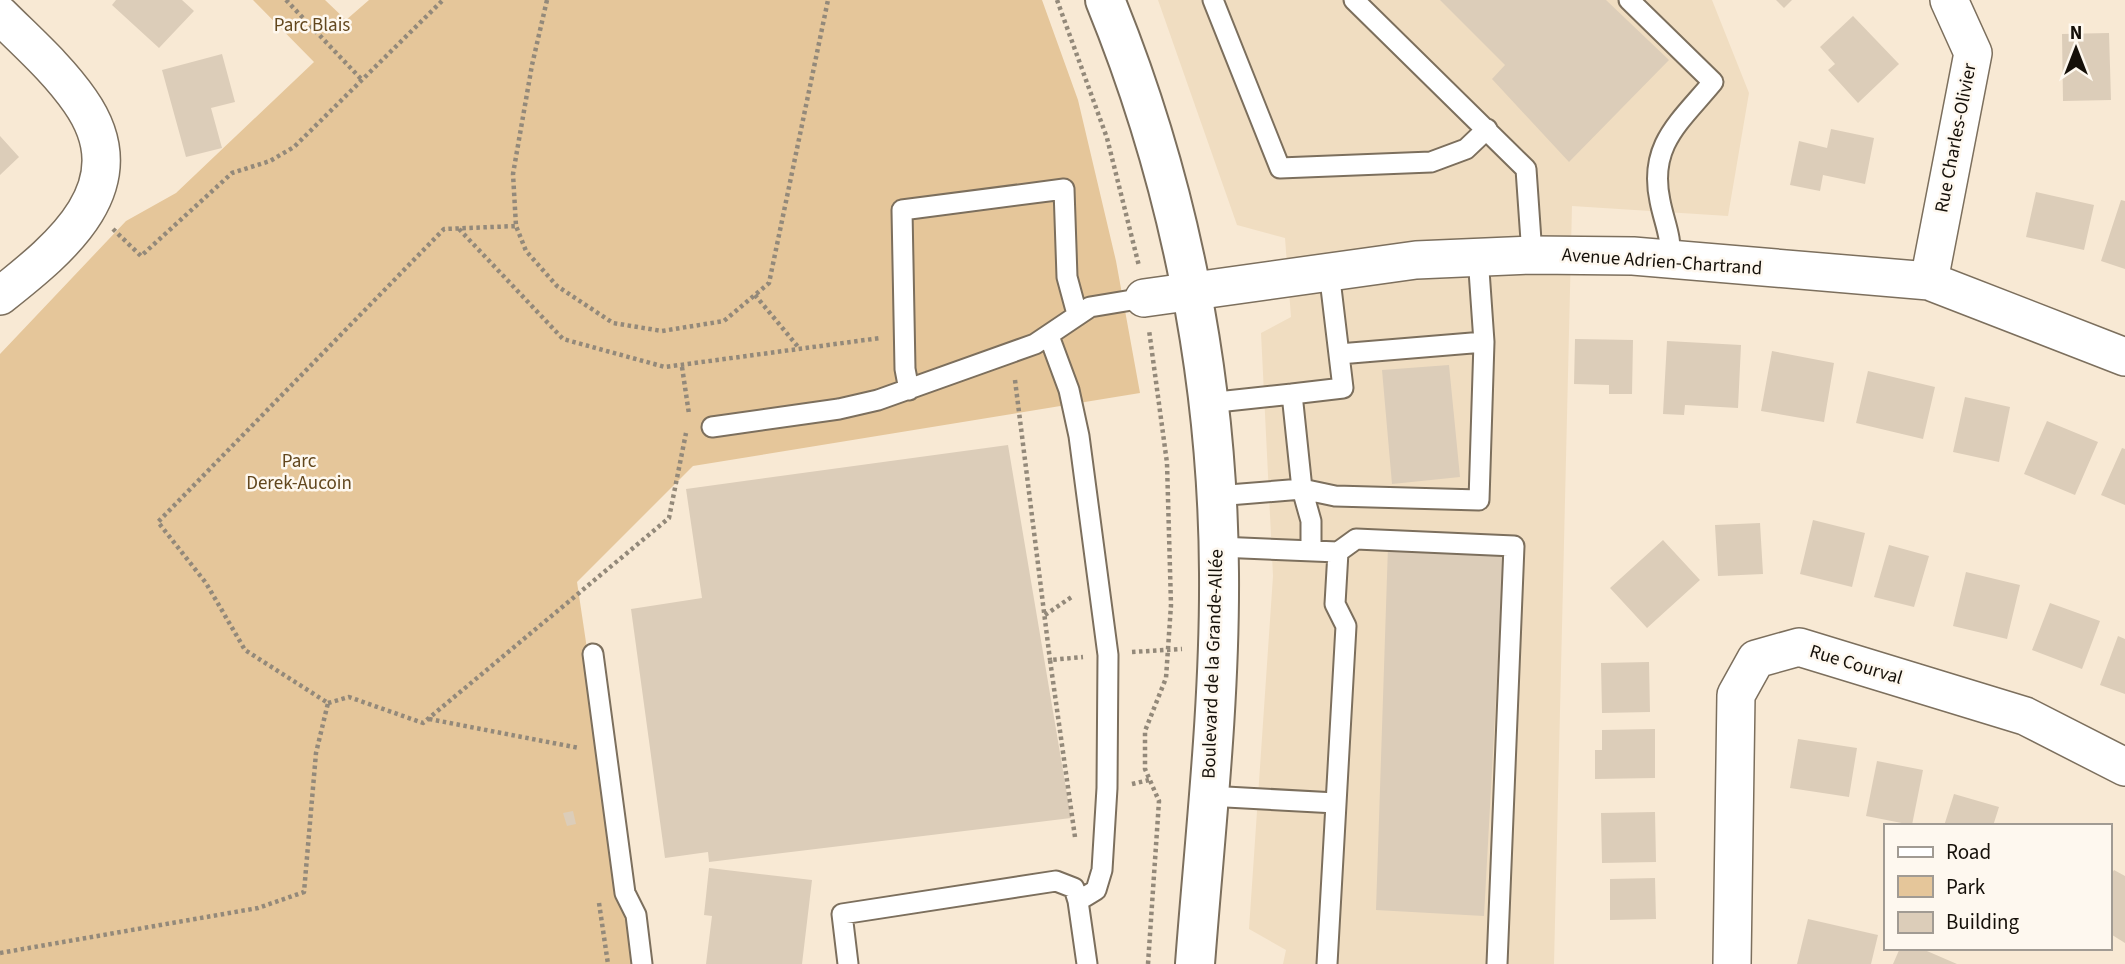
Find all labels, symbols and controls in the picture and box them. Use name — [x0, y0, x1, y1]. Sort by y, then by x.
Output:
park label: Parc Blais — [274, 12, 350, 39]
north arrow — [2041, 14, 2111, 84]
text: N — [2070, 20, 2082, 47]
street label: Rue Charles-Olivier — [1928, 61, 1984, 215]
street label: Avenue Adrien-Chartrand — [1561, 242, 1763, 282]
park label: Parc Derek-Aucoin — [246, 448, 352, 497]
street label: Boulevard de la Grande-Allée — [1195, 549, 1231, 779]
street label: Rue Courval — [1806, 638, 1906, 692]
legend — [1884, 824, 2111, 950]
text: Road — [1946, 837, 1991, 867]
text: Park — [1946, 872, 1986, 902]
text: Building — [1946, 907, 2020, 937]

